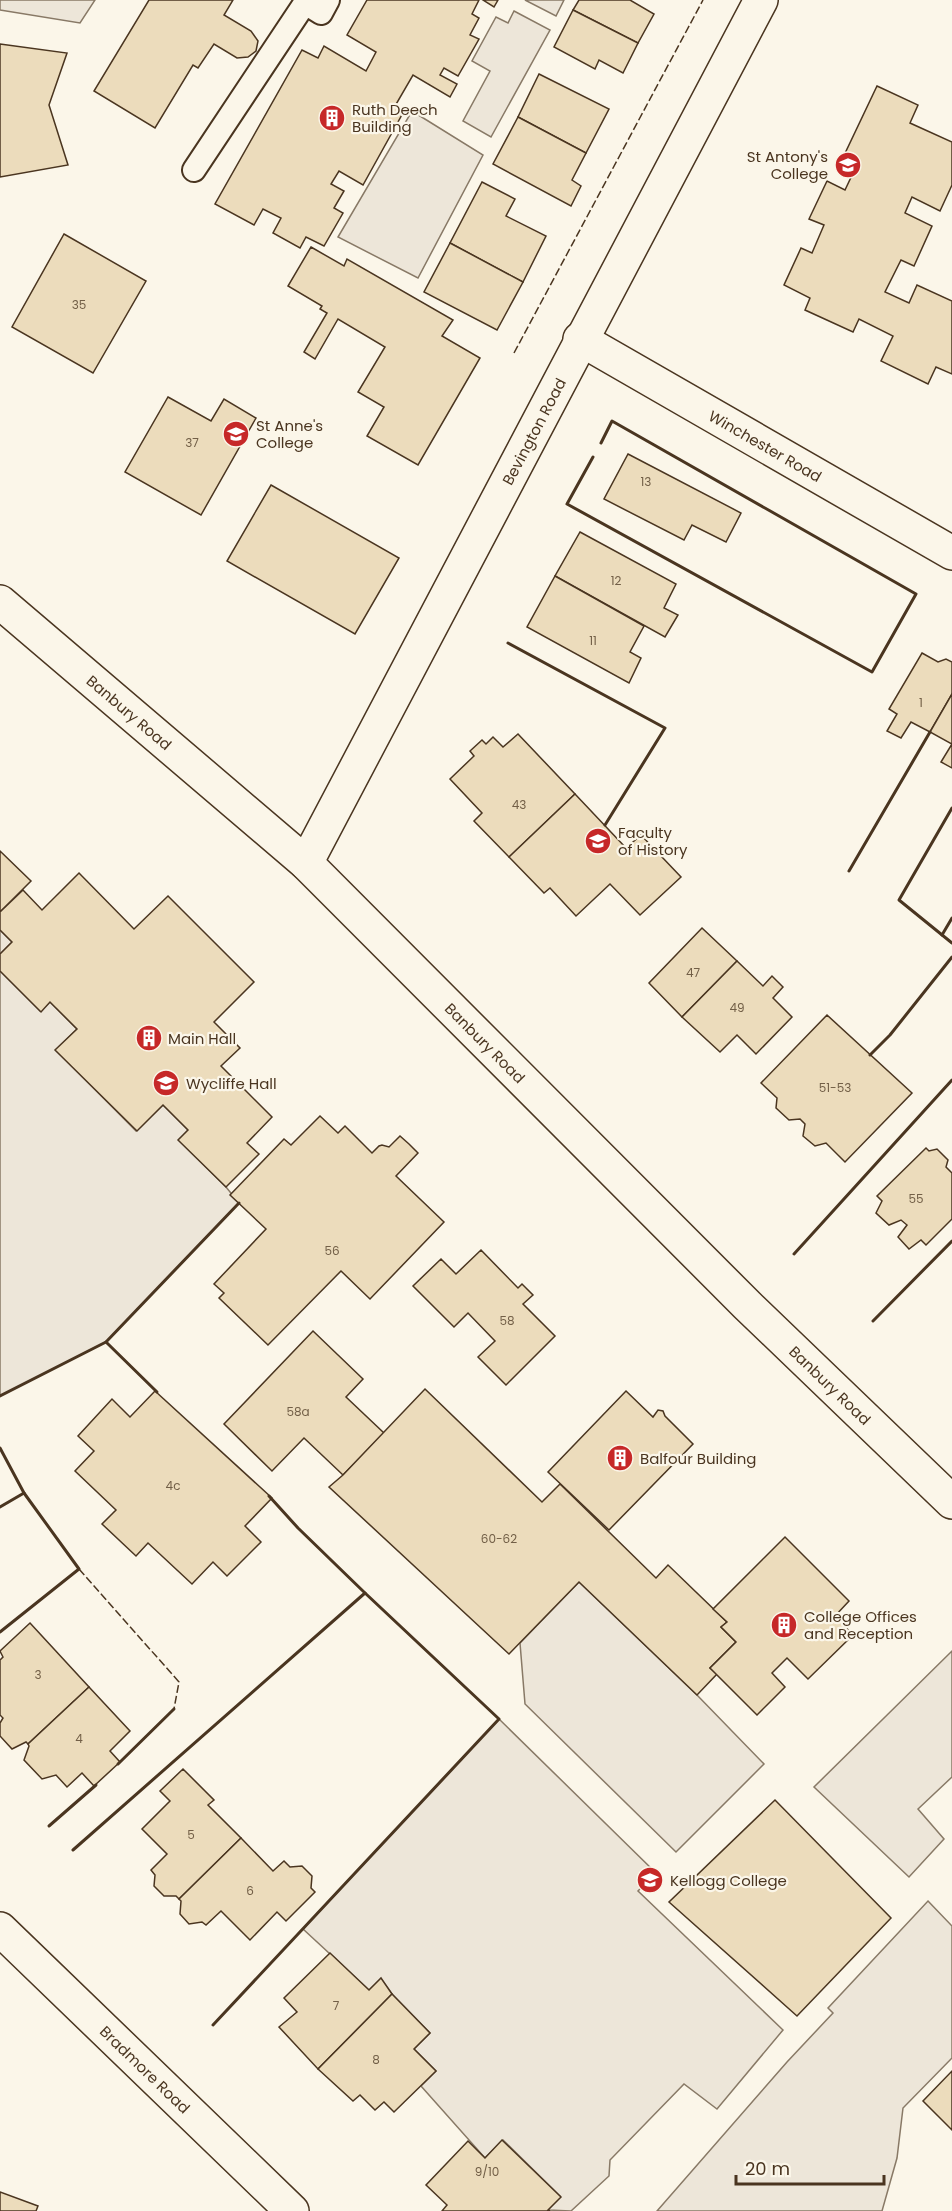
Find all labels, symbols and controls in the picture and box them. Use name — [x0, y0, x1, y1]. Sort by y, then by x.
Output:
place label: Ruth Deech Building — [352, 99, 438, 137]
building icon: Ruth Deech Building — [317, 103, 347, 133]
place label: St Antony's College — [747, 146, 828, 184]
school or university icon: St Antony's College — [833, 150, 863, 180]
house number: 35 — [72, 296, 86, 313]
street label: Bevington Road — [497, 374, 570, 488]
street label: Winchester Road — [705, 405, 826, 487]
place label: St Anne's College — [256, 415, 323, 453]
school or university icon: St Anne's College — [221, 419, 251, 449]
house number: 37 — [185, 434, 199, 451]
house number: 13 — [641, 473, 651, 490]
house number: 12 — [611, 572, 621, 589]
house number: 11 — [589, 632, 597, 649]
street label: Banbury Road — [82, 670, 176, 755]
house number: 1 — [919, 694, 923, 711]
house number: 43 — [512, 796, 526, 813]
place label: Faculty of History — [618, 822, 688, 860]
school or university icon: Faculty of History — [583, 826, 613, 856]
house number: 47 — [686, 964, 700, 981]
street label: Banbury Road — [440, 998, 530, 1088]
house number: 49 — [729, 999, 745, 1016]
building icon: Main Hall — [134, 1023, 164, 1053]
place label: Main Hall — [168, 1028, 236, 1049]
school or university icon: Wycliffe Hall — [151, 1068, 181, 1098]
place label: Wycliffe Hall — [186, 1073, 277, 1094]
house number: 51-53 — [819, 1079, 851, 1096]
house number: 55 — [908, 1190, 924, 1207]
house number: 56 — [324, 1242, 340, 1259]
house number: 58 — [499, 1312, 515, 1329]
street label: Banbury Road — [785, 1341, 876, 1429]
house number: 58a — [286, 1403, 310, 1420]
building icon: Balfour Building — [605, 1443, 635, 1473]
place label: Balfour Building — [640, 1448, 757, 1469]
house number: 4c — [166, 1477, 180, 1494]
house number: 60-62 — [481, 1530, 517, 1547]
place label: College Offices and Reception — [804, 1606, 917, 1644]
building icon: College Offices and Reception — [769, 1610, 799, 1640]
house number: 3 — [34, 1666, 42, 1683]
house number: 4 — [75, 1730, 83, 1747]
house number: 5 — [187, 1826, 195, 1843]
school or university icon: Kellogg College — [635, 1865, 665, 1895]
place label: Kellogg College — [670, 1870, 787, 1891]
house number: 6 — [246, 1882, 254, 1899]
house number: 7 — [333, 1997, 340, 2014]
street label: Bradmore Road — [96, 2021, 195, 2118]
house number: 8 — [372, 2051, 380, 2068]
scale bar — [736, 2148, 884, 2186]
text: 20 m — [745, 2156, 790, 2181]
house number: 9/10 — [475, 2163, 499, 2180]

